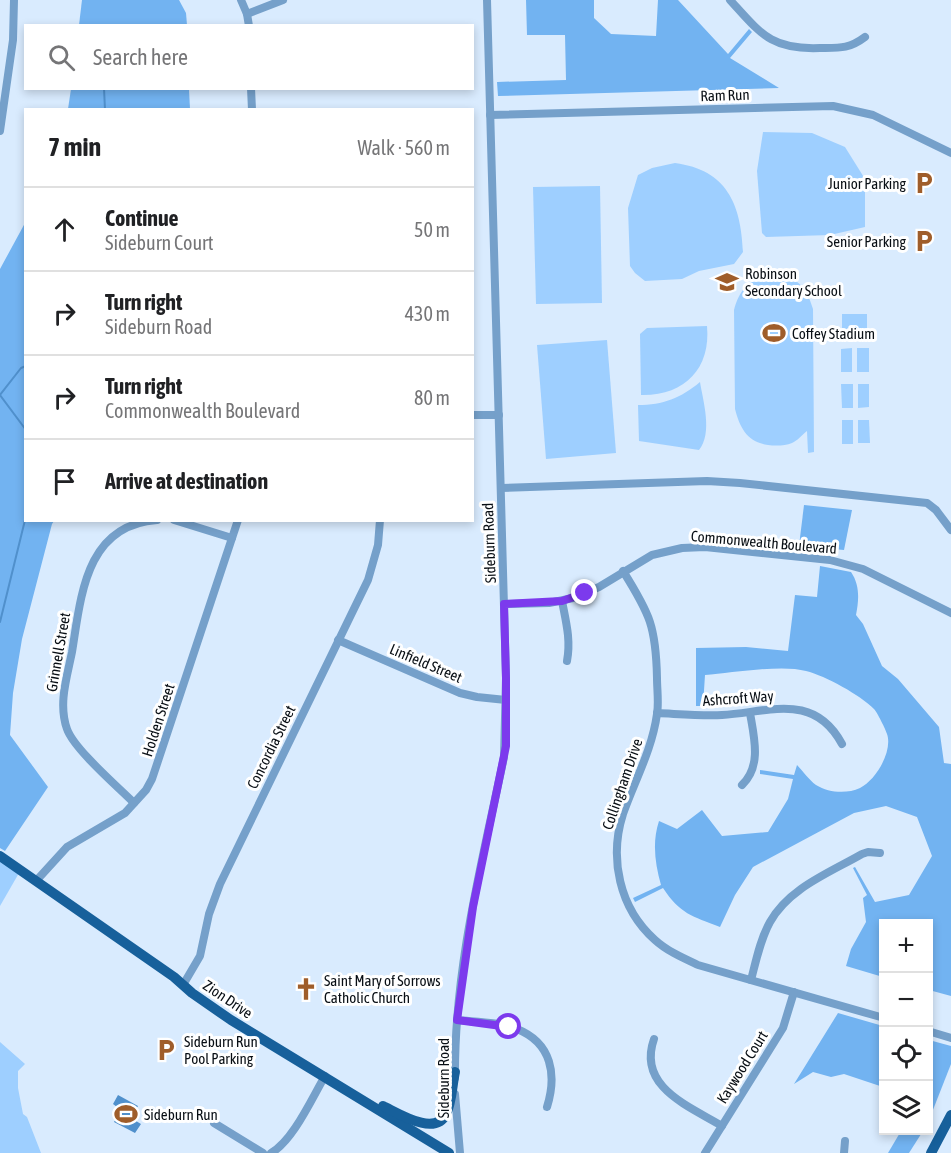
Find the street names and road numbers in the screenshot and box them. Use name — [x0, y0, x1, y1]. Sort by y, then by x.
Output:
street label: Ram Run — [700, 86, 750, 104]
street label: Sideburn Road — [479, 503, 499, 583]
street label: Commonwealth Boulevard — [690, 527, 838, 557]
street label: Grinnell Street — [43, 611, 73, 693]
street label: Linfield Street — [387, 640, 465, 686]
street label: Holden Street — [138, 681, 178, 759]
street label: Ashcroft Way — [702, 687, 774, 709]
street label: Concordia Street — [243, 703, 299, 791]
street label: Collingham Drive — [598, 736, 646, 832]
street label: Zion Drive — [200, 976, 256, 1022]
street label: Kaywood Court — [713, 1028, 771, 1106]
street label: Sideburn Road — [435, 1038, 452, 1118]

